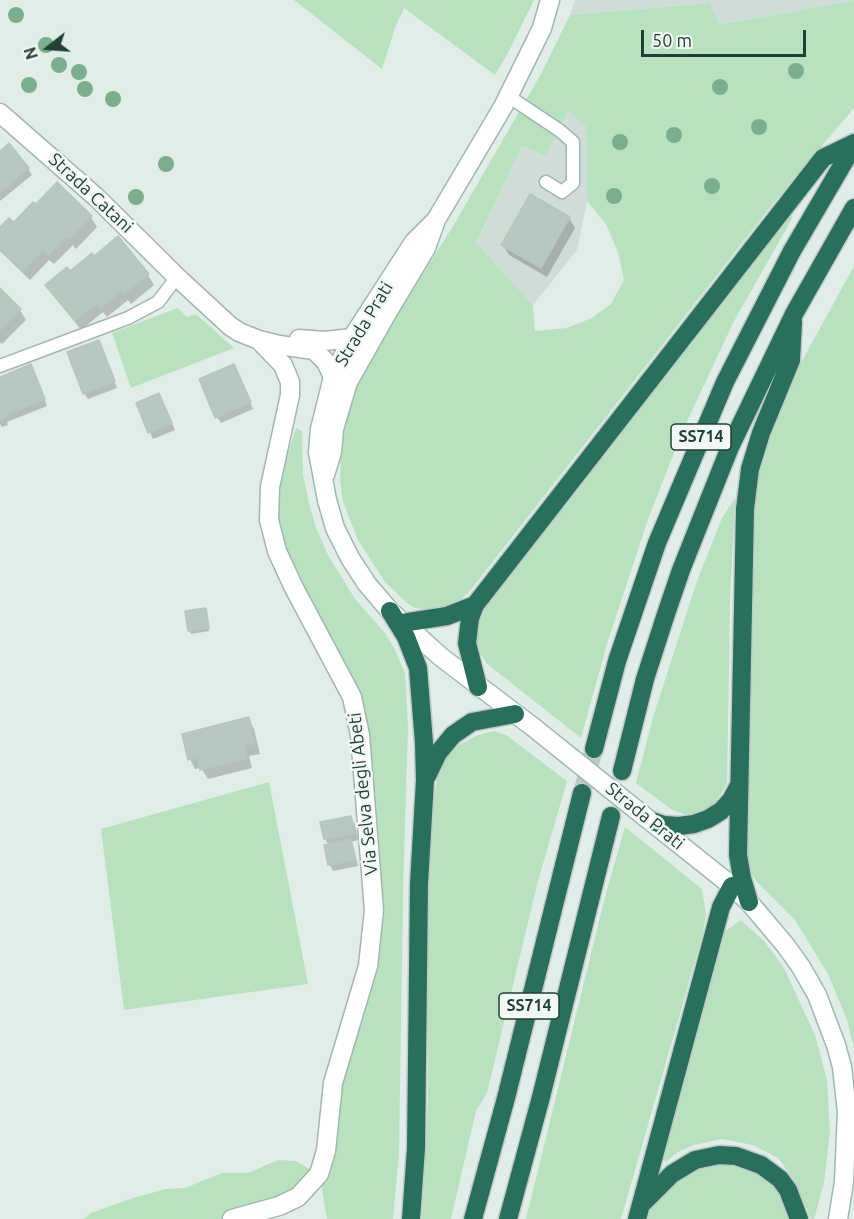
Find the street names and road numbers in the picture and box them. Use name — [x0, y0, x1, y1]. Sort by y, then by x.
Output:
street label: Strada Catani — [44, 148, 138, 238]
street label: Strada Prati — [330, 278, 398, 370]
road number: SS714 — [671, 424, 731, 450]
street label: Via Selva degli Abeti — [344, 712, 382, 876]
street label: Strada Prati — [601, 778, 689, 854]
road number: SS714 — [499, 993, 559, 1019]

